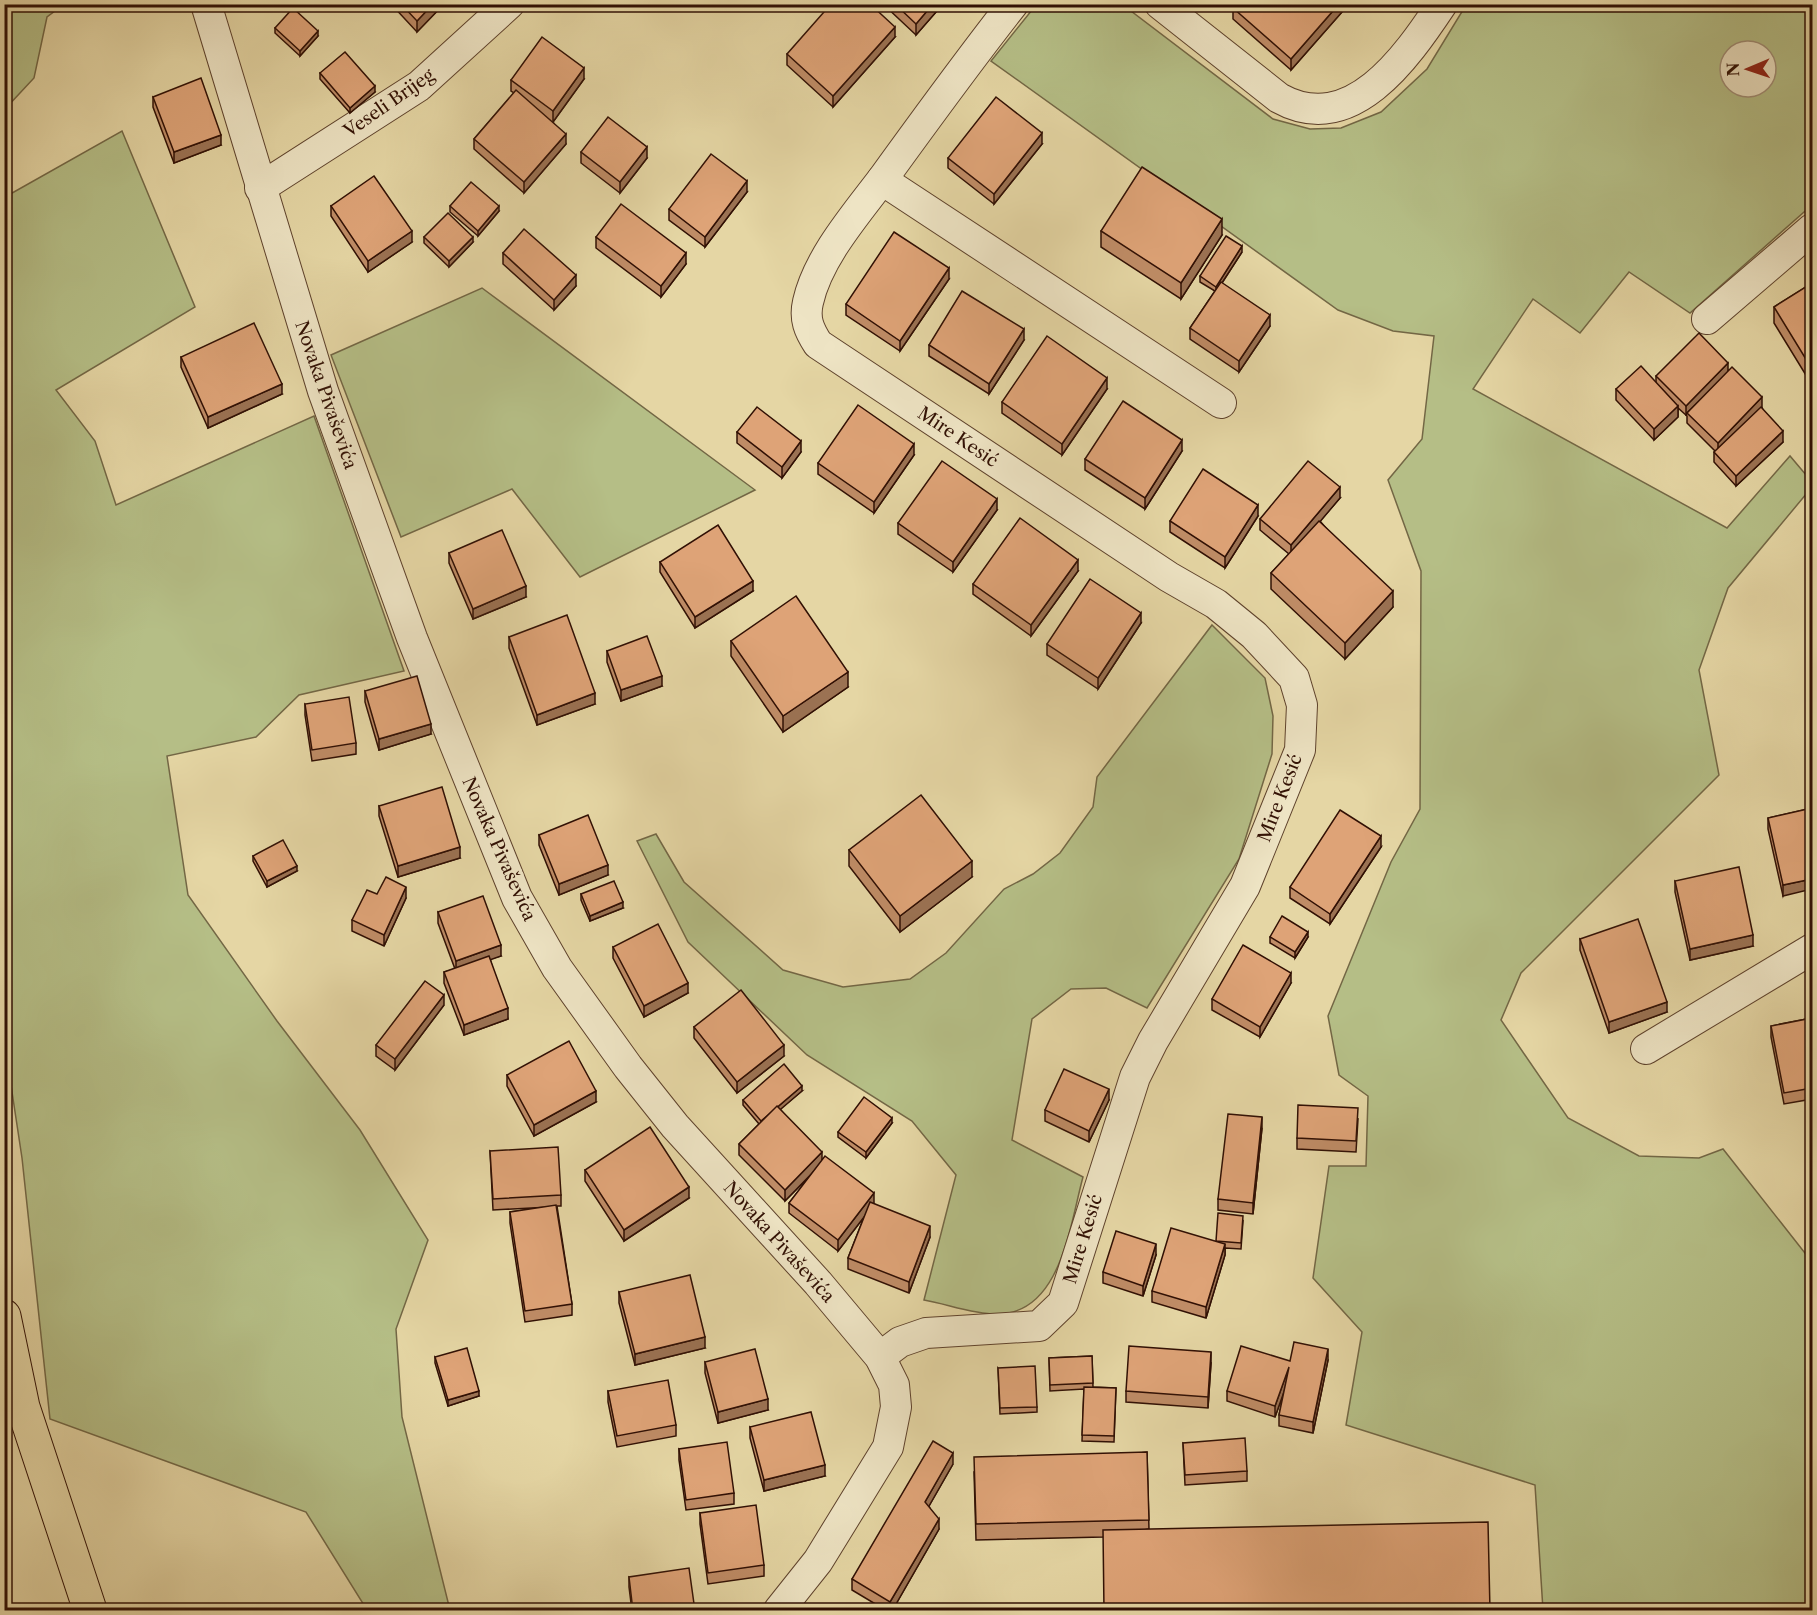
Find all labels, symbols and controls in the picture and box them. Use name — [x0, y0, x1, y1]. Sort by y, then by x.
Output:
north arrow — [1718, 39, 1778, 99]
text: N — [1723, 62, 1743, 77]
street label: Veseli Brijeg — [339, 64, 439, 143]
street label: Novaka Pivaševića — [290, 318, 362, 473]
street label: Mire Kesić — [914, 402, 1002, 472]
street label: Mire Kesić — [1253, 751, 1307, 845]
street label: Novaka Pivaševića — [457, 773, 541, 925]
street label: Novaka Pivaševića — [719, 1177, 840, 1308]
street label: Mire Kesić — [1059, 1192, 1107, 1286]

